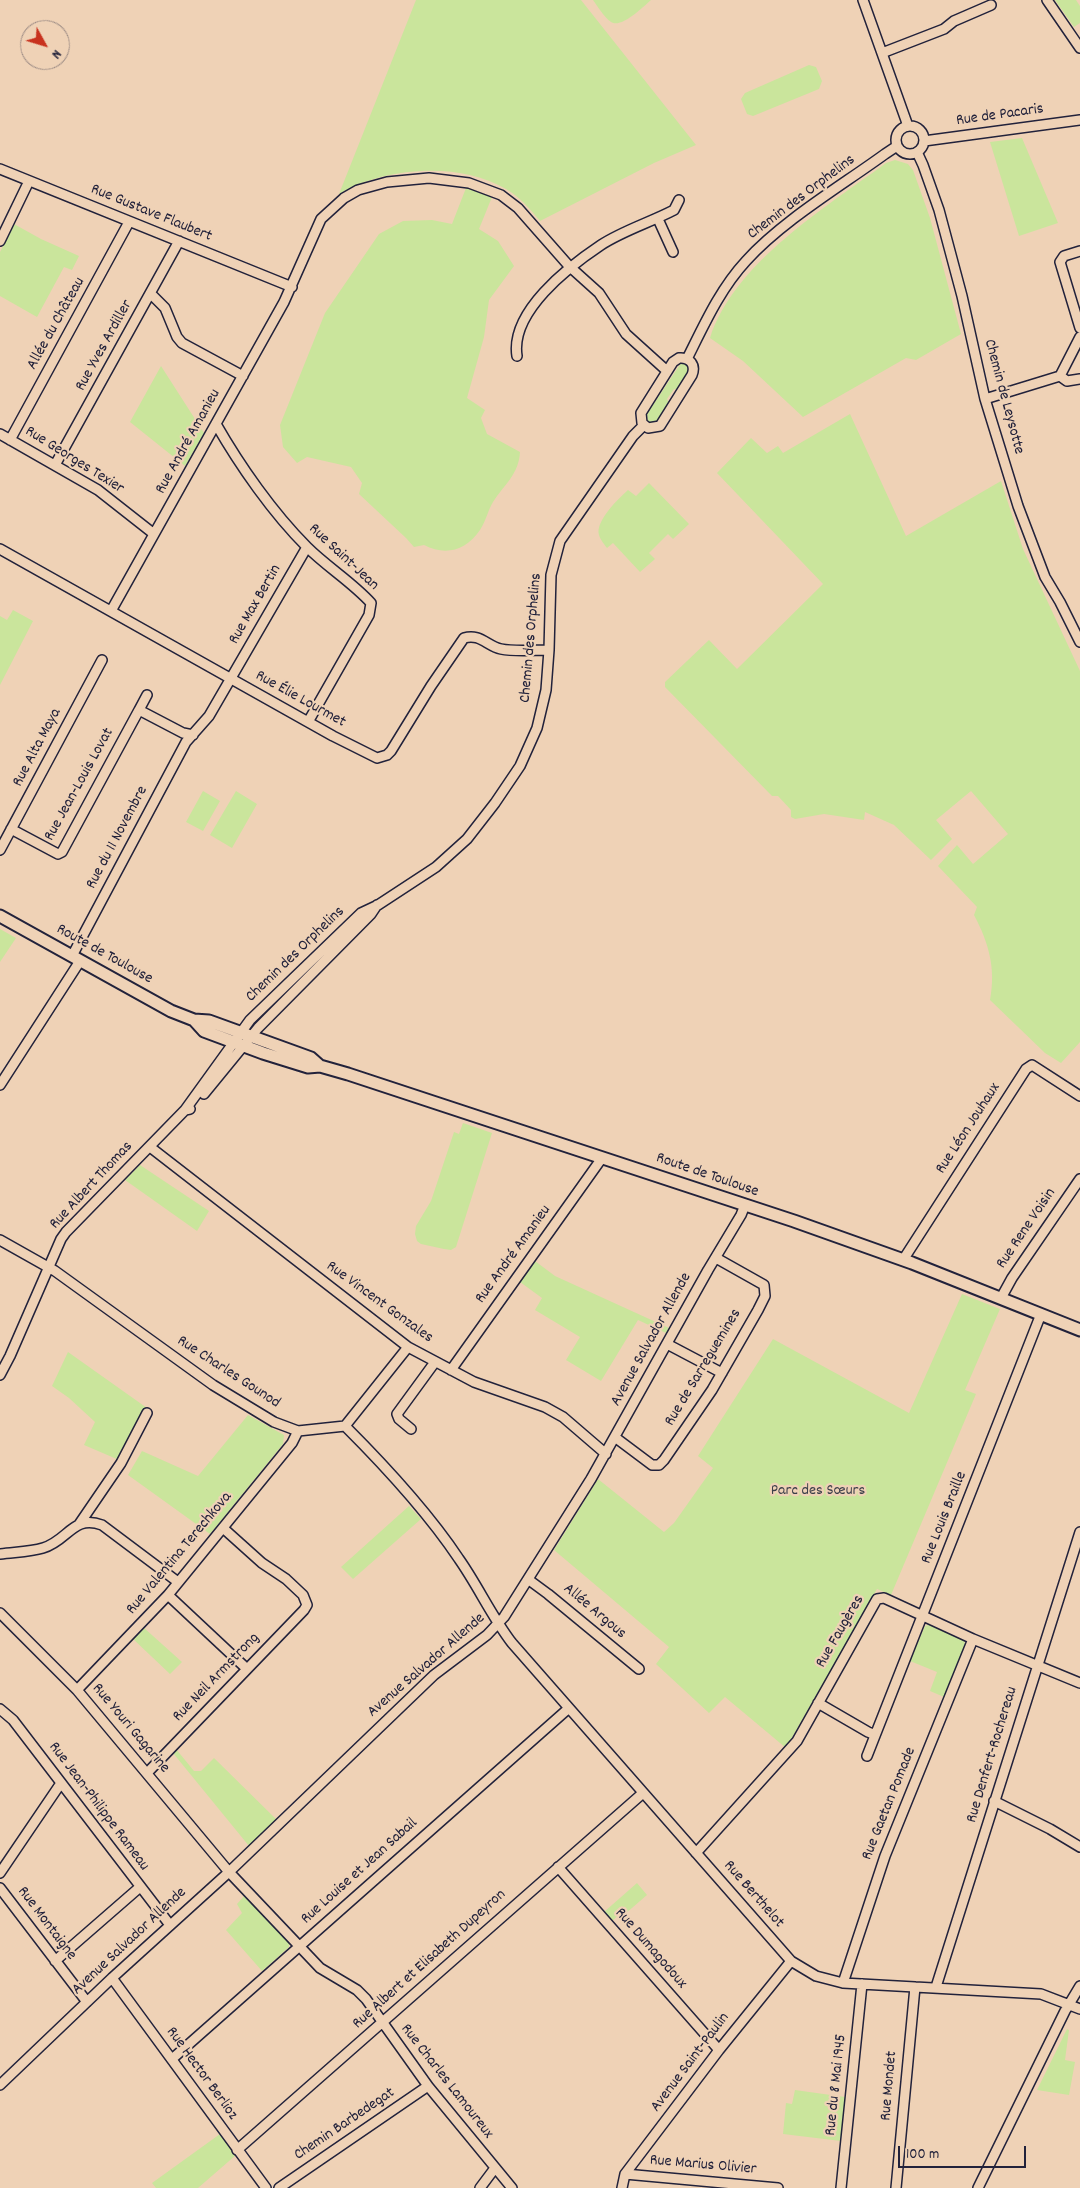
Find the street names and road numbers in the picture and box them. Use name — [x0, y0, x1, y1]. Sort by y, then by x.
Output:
street label: Rue de Pacaris — [955, 100, 1045, 132]
street label: Chemin des Orphelins — [744, 151, 860, 245]
street label: Rue Gustave Flaubert — [88, 181, 214, 247]
street label: Allée du Château — [24, 274, 90, 374]
street label: Rue Yves Ardiller — [72, 297, 138, 395]
street label: Chemin de Leysotte — [978, 337, 1028, 457]
street label: Rue André Amanieu — [152, 386, 226, 498]
street label: Rue Georges Texier — [21, 423, 127, 499]
street label: Rue Saint-Jean — [304, 520, 382, 596]
street label: Rue Max Bertin — [226, 562, 286, 648]
street label: Chemin des Orphelins — [517, 572, 547, 704]
street label: Rue Élie Lourmet — [251, 667, 349, 733]
street label: Rue Alta Maya — [9, 706, 67, 790]
street label: Rue Jean-Louis Lovat — [41, 725, 119, 845]
street label: Rue du 11 Novembre — [83, 783, 153, 893]
street label: Chemin des Orphelins — [243, 903, 349, 1007]
street label: Route de Toulouse — [52, 921, 156, 989]
street label: Rue Léon Jouhaux — [932, 1080, 1006, 1178]
street label: Rue Albert Thomas — [46, 1138, 138, 1234]
street label: Route de Toulouse — [653, 1149, 761, 1203]
street label: Rue Rene Voisin — [993, 1185, 1061, 1273]
street label: Rue André Amanieu — [472, 1202, 556, 1308]
street label: Rue Vincent Gonzales — [322, 1258, 436, 1348]
street label: Avenue Salvador Allende — [607, 1270, 697, 1410]
street label: Rue de Sarreguemines — [661, 1306, 747, 1430]
street label: Rue Charles Gounod — [173, 1332, 283, 1414]
street label: Rue Louis Braille — [918, 1469, 972, 1567]
street label: Rue Valentina Terechkova — [123, 1489, 237, 1619]
street label: Allée Argous — [559, 1580, 629, 1644]
street label: Rue Faugères — [813, 1592, 869, 1672]
street label: Avenue Salvador Allende — [364, 1610, 490, 1722]
street label: Rue Neil Armstrong — [170, 1629, 264, 1727]
street label: Rue Youri Gagarine — [87, 1680, 173, 1778]
street label: Rue Denfert-Rochereau — [963, 1685, 1023, 1825]
street label: Rue Jean-Philippe Rameau — [43, 1739, 153, 1875]
street label: Rue Gaetan Pomade — [859, 1745, 921, 1863]
street label: Rue Louise et Jean Sabail — [298, 1815, 422, 1929]
street label: Rue Berthelot — [719, 1857, 787, 1933]
street label: Rue Montaigne — [12, 1883, 80, 1965]
street label: Avenue Salvador Allende — [69, 1884, 191, 2000]
street label: Rue Albert et Elisabeth Dupeyron — [349, 1886, 511, 2034]
street label: Rue Dumagodoux — [610, 1905, 690, 1993]
street label: Avenue Saint-Paulin — [647, 2010, 735, 2116]
street label: Rue Charles Lamoureux — [395, 2021, 497, 2143]
street label: Rue Hector Berlioz — [161, 2024, 241, 2124]
street label: Rue du 8 Mai 1945 — [822, 2033, 852, 2137]
street label: Rue Mondet — [877, 2050, 903, 2122]
street label: Chemin Barbedegat — [291, 2084, 399, 2166]
street label: Rue Marius Olivier — [649, 2152, 757, 2180]

